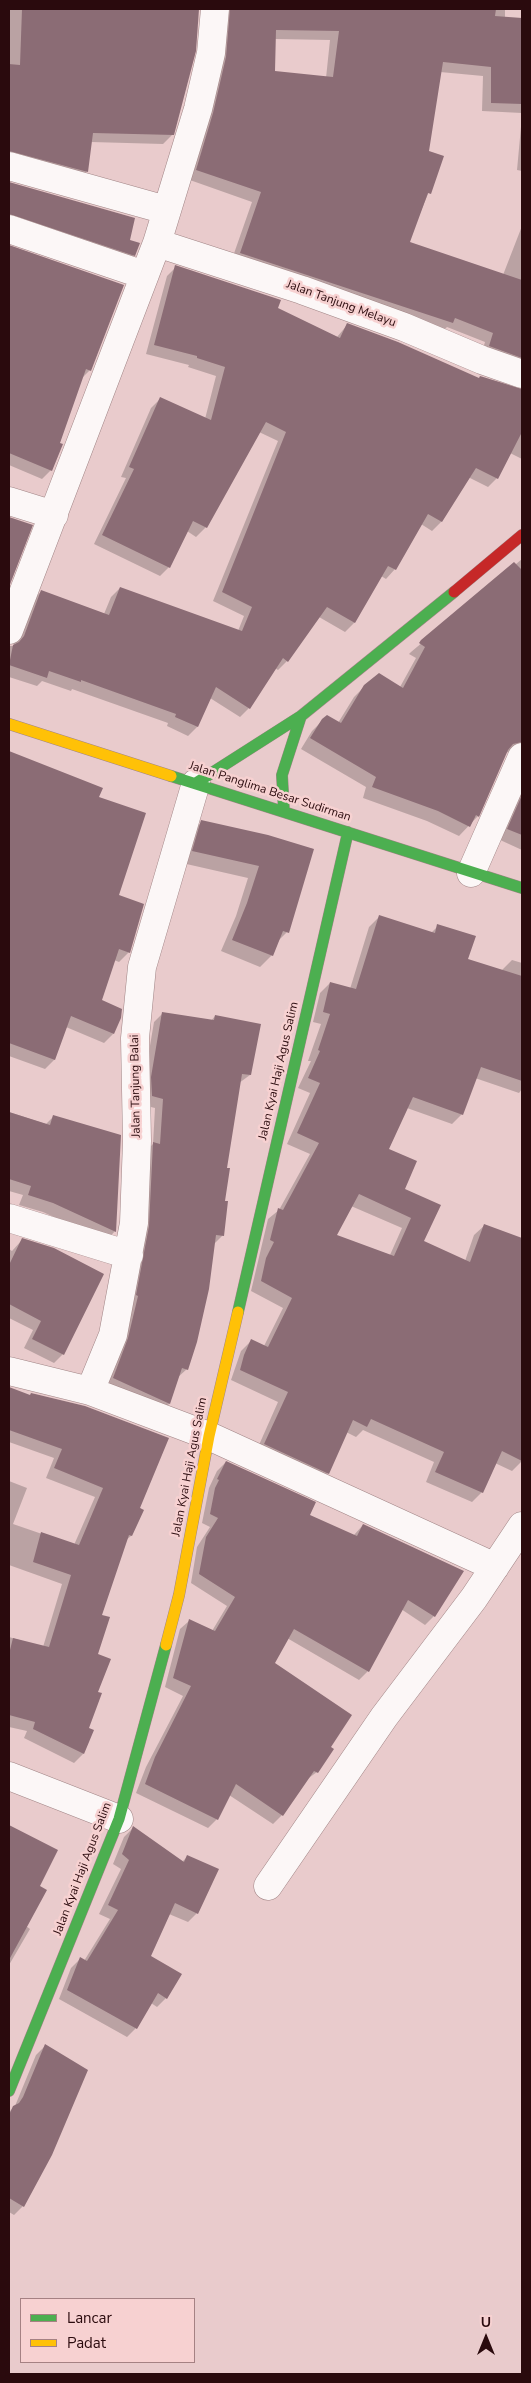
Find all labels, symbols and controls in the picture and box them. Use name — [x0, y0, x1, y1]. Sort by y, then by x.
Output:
street label: Jalan Tanjung Melayu — [284, 277, 398, 331]
street label: Jalan Panglima Besar Sudirman — [187, 759, 353, 825]
street label: Jalan Kyai Haji Agus Salim — [256, 1001, 302, 1141]
street label: Jalan Tanjung Balai — [128, 1034, 144, 1138]
street label: Jalan Kyai Haji Agus Salim — [169, 1396, 211, 1538]
street label: Jalan Kyai Haji Agus Salim — [51, 1800, 115, 1938]
legend — [20, 2298, 195, 2363]
text: Lancar — [67, 2308, 112, 2328]
north arrow — [461, 2313, 511, 2363]
text: U — [481, 2313, 491, 2332]
text: Padat — [67, 2333, 106, 2353]

